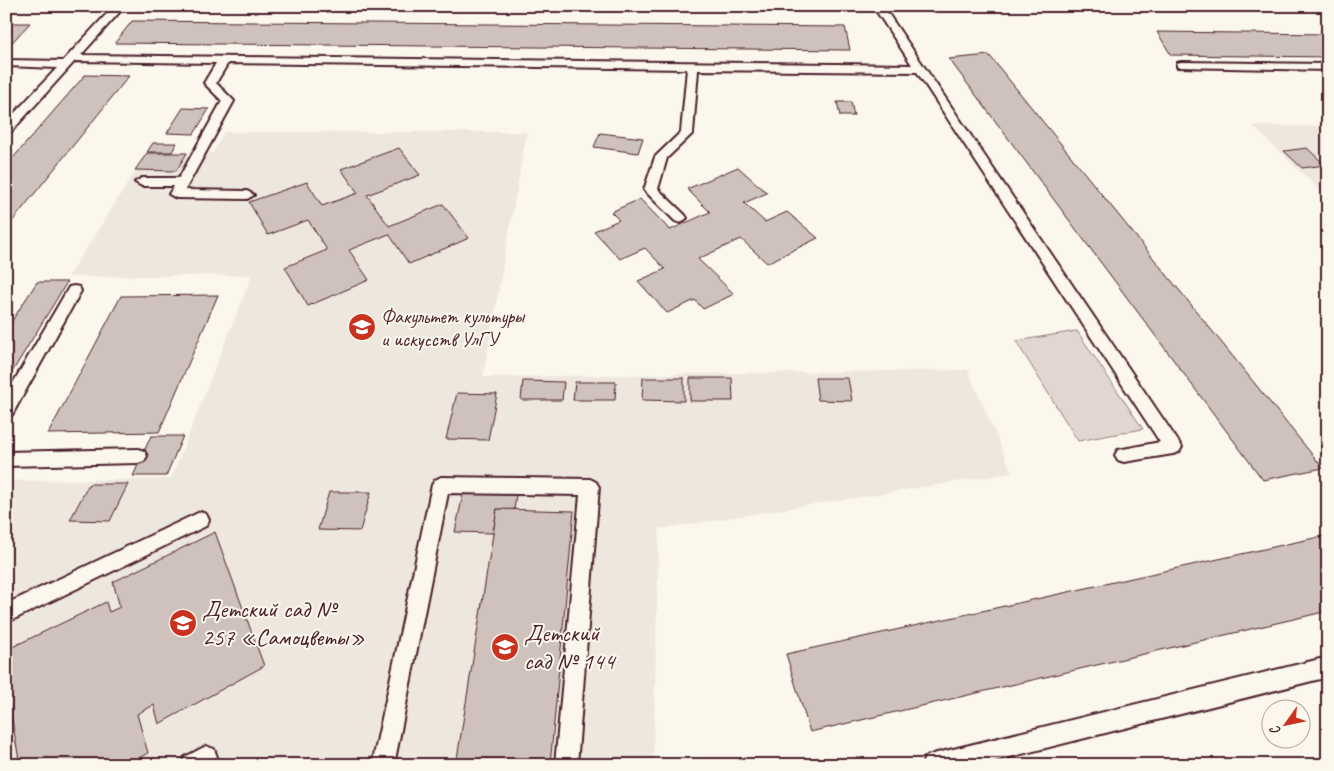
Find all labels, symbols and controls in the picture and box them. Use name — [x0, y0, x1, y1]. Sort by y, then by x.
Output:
place label: Факультет культуры и искусств УлГУ — [381, 304, 525, 352]
school or university icon: Факультет культуры и искусств УлГУ — [347, 312, 377, 342]
place label: Детский сад № 257 «Самоцветы» — [202, 594, 365, 652]
school or university icon: Детский сад № 257 «Самоцветы» — [168, 608, 198, 638]
place label: Детский сад № 144 — [524, 618, 617, 676]
school or university icon: Детский сад № 144 — [490, 632, 520, 662]
north arrow — [1262, 698, 1312, 748]
text: С — [1265, 722, 1285, 738]

